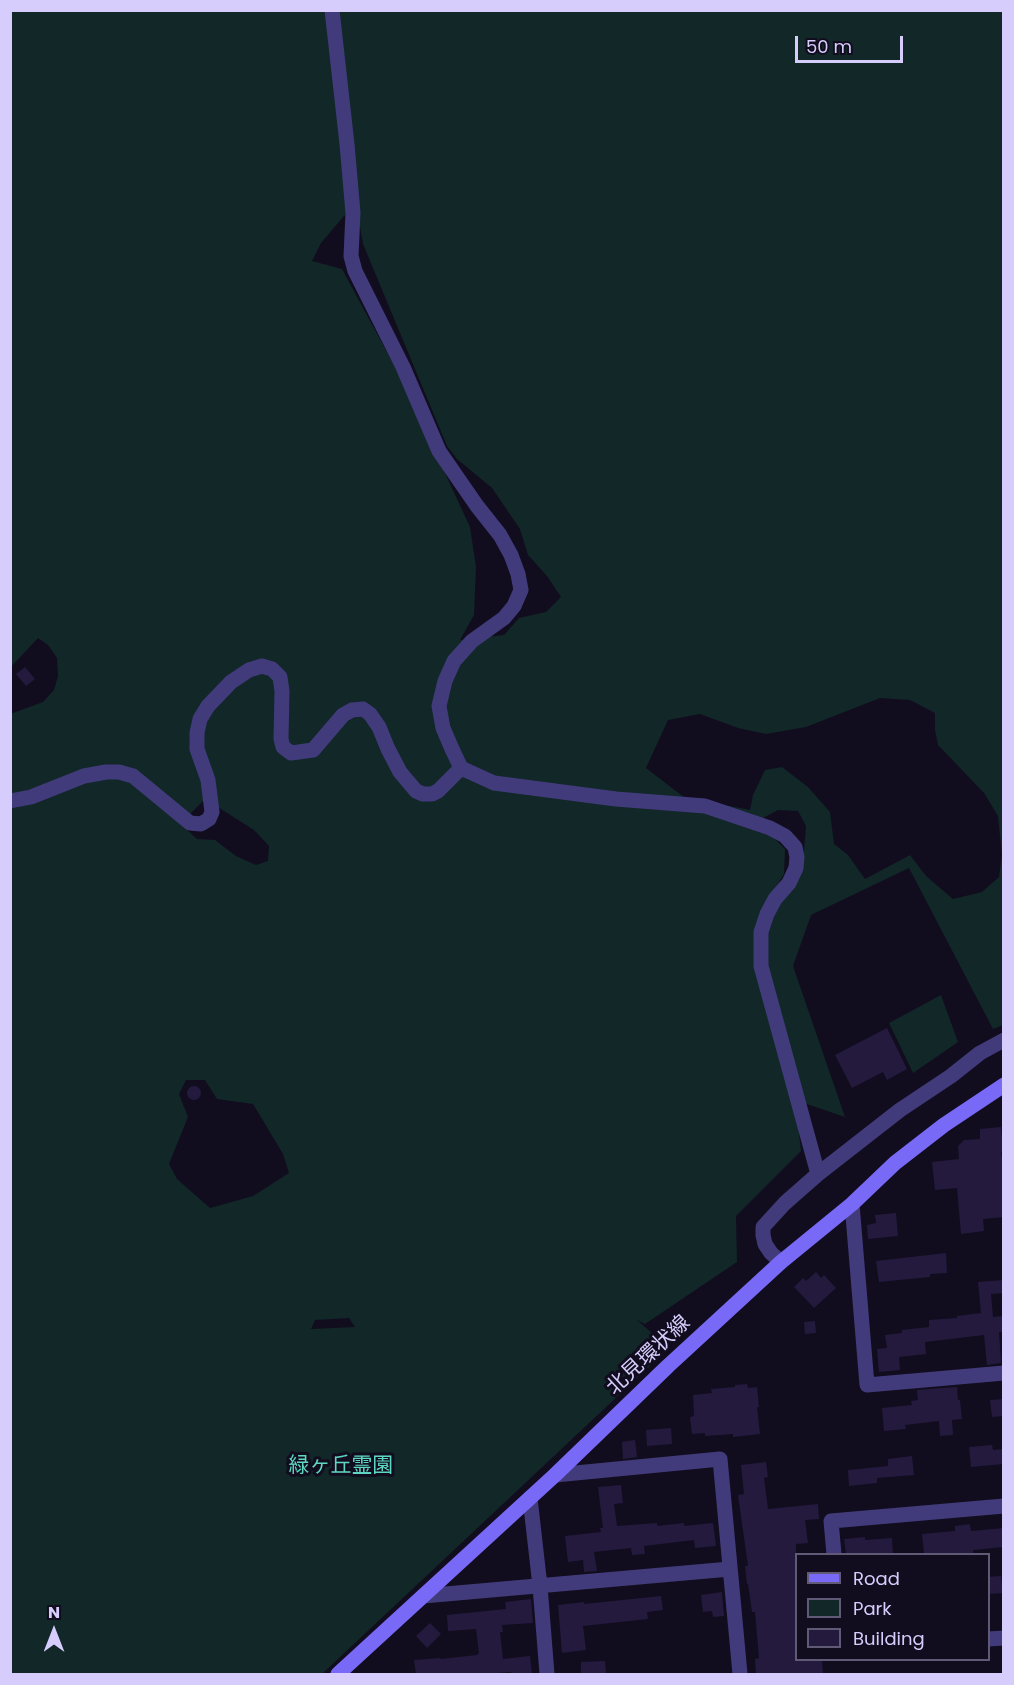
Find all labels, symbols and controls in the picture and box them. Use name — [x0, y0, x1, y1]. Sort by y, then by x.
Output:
scale bar — [798, 24, 906, 62]
text: 50 m — [806, 34, 852, 59]
street label: 北見環状線 — [602, 1311, 696, 1401]
park label: 緑ヶ丘霊園 — [289, 1454, 393, 1480]
legend — [795, 1553, 990, 1661]
text: Road — [853, 1566, 900, 1591]
text: Park — [853, 1596, 892, 1621]
north arrow — [24, 1601, 84, 1661]
text: N — [48, 1601, 60, 1624]
text: Building — [853, 1626, 925, 1651]

